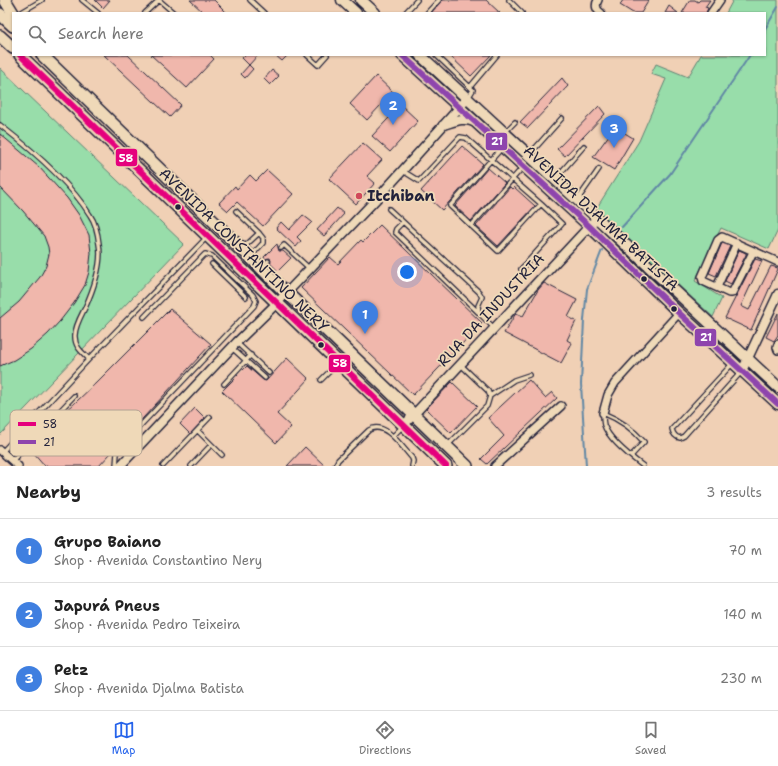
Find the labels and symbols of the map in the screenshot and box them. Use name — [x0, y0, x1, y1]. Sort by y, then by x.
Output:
pin: 2 — [380, 92, 406, 125]
pin: 3 — [601, 115, 627, 148]
line badge: 21 — [485, 132, 508, 151]
text: 21 — [491, 134, 503, 149]
street label: AVENIDA DJALMA BATISTA — [519, 141, 683, 295]
line badge: 58 — [115, 148, 138, 167]
text: 58 — [119, 151, 134, 166]
street label: AVENIDA CONSTANTINO NERY — [155, 163, 333, 337]
place label: Itchiban — [367, 186, 434, 206]
marker: Itchiban — [354, 191, 364, 201]
unlabelled marker — [173, 202, 183, 212]
street label: RUA DA INDUSTRIA — [433, 249, 549, 371]
your location — [397, 262, 417, 282]
unlabelled marker — [639, 274, 649, 284]
pin: 1 — [352, 301, 378, 334]
unlabelled marker — [669, 304, 679, 314]
line badge: 21 — [694, 328, 717, 347]
text: 21 — [700, 330, 712, 345]
unlabelled marker — [316, 340, 326, 350]
line badge: 58 — [328, 354, 351, 373]
text: 58 — [333, 356, 348, 371]
legend — [10, 410, 142, 456]
text: 58 — [43, 417, 57, 432]
text: 21 — [43, 435, 55, 450]

